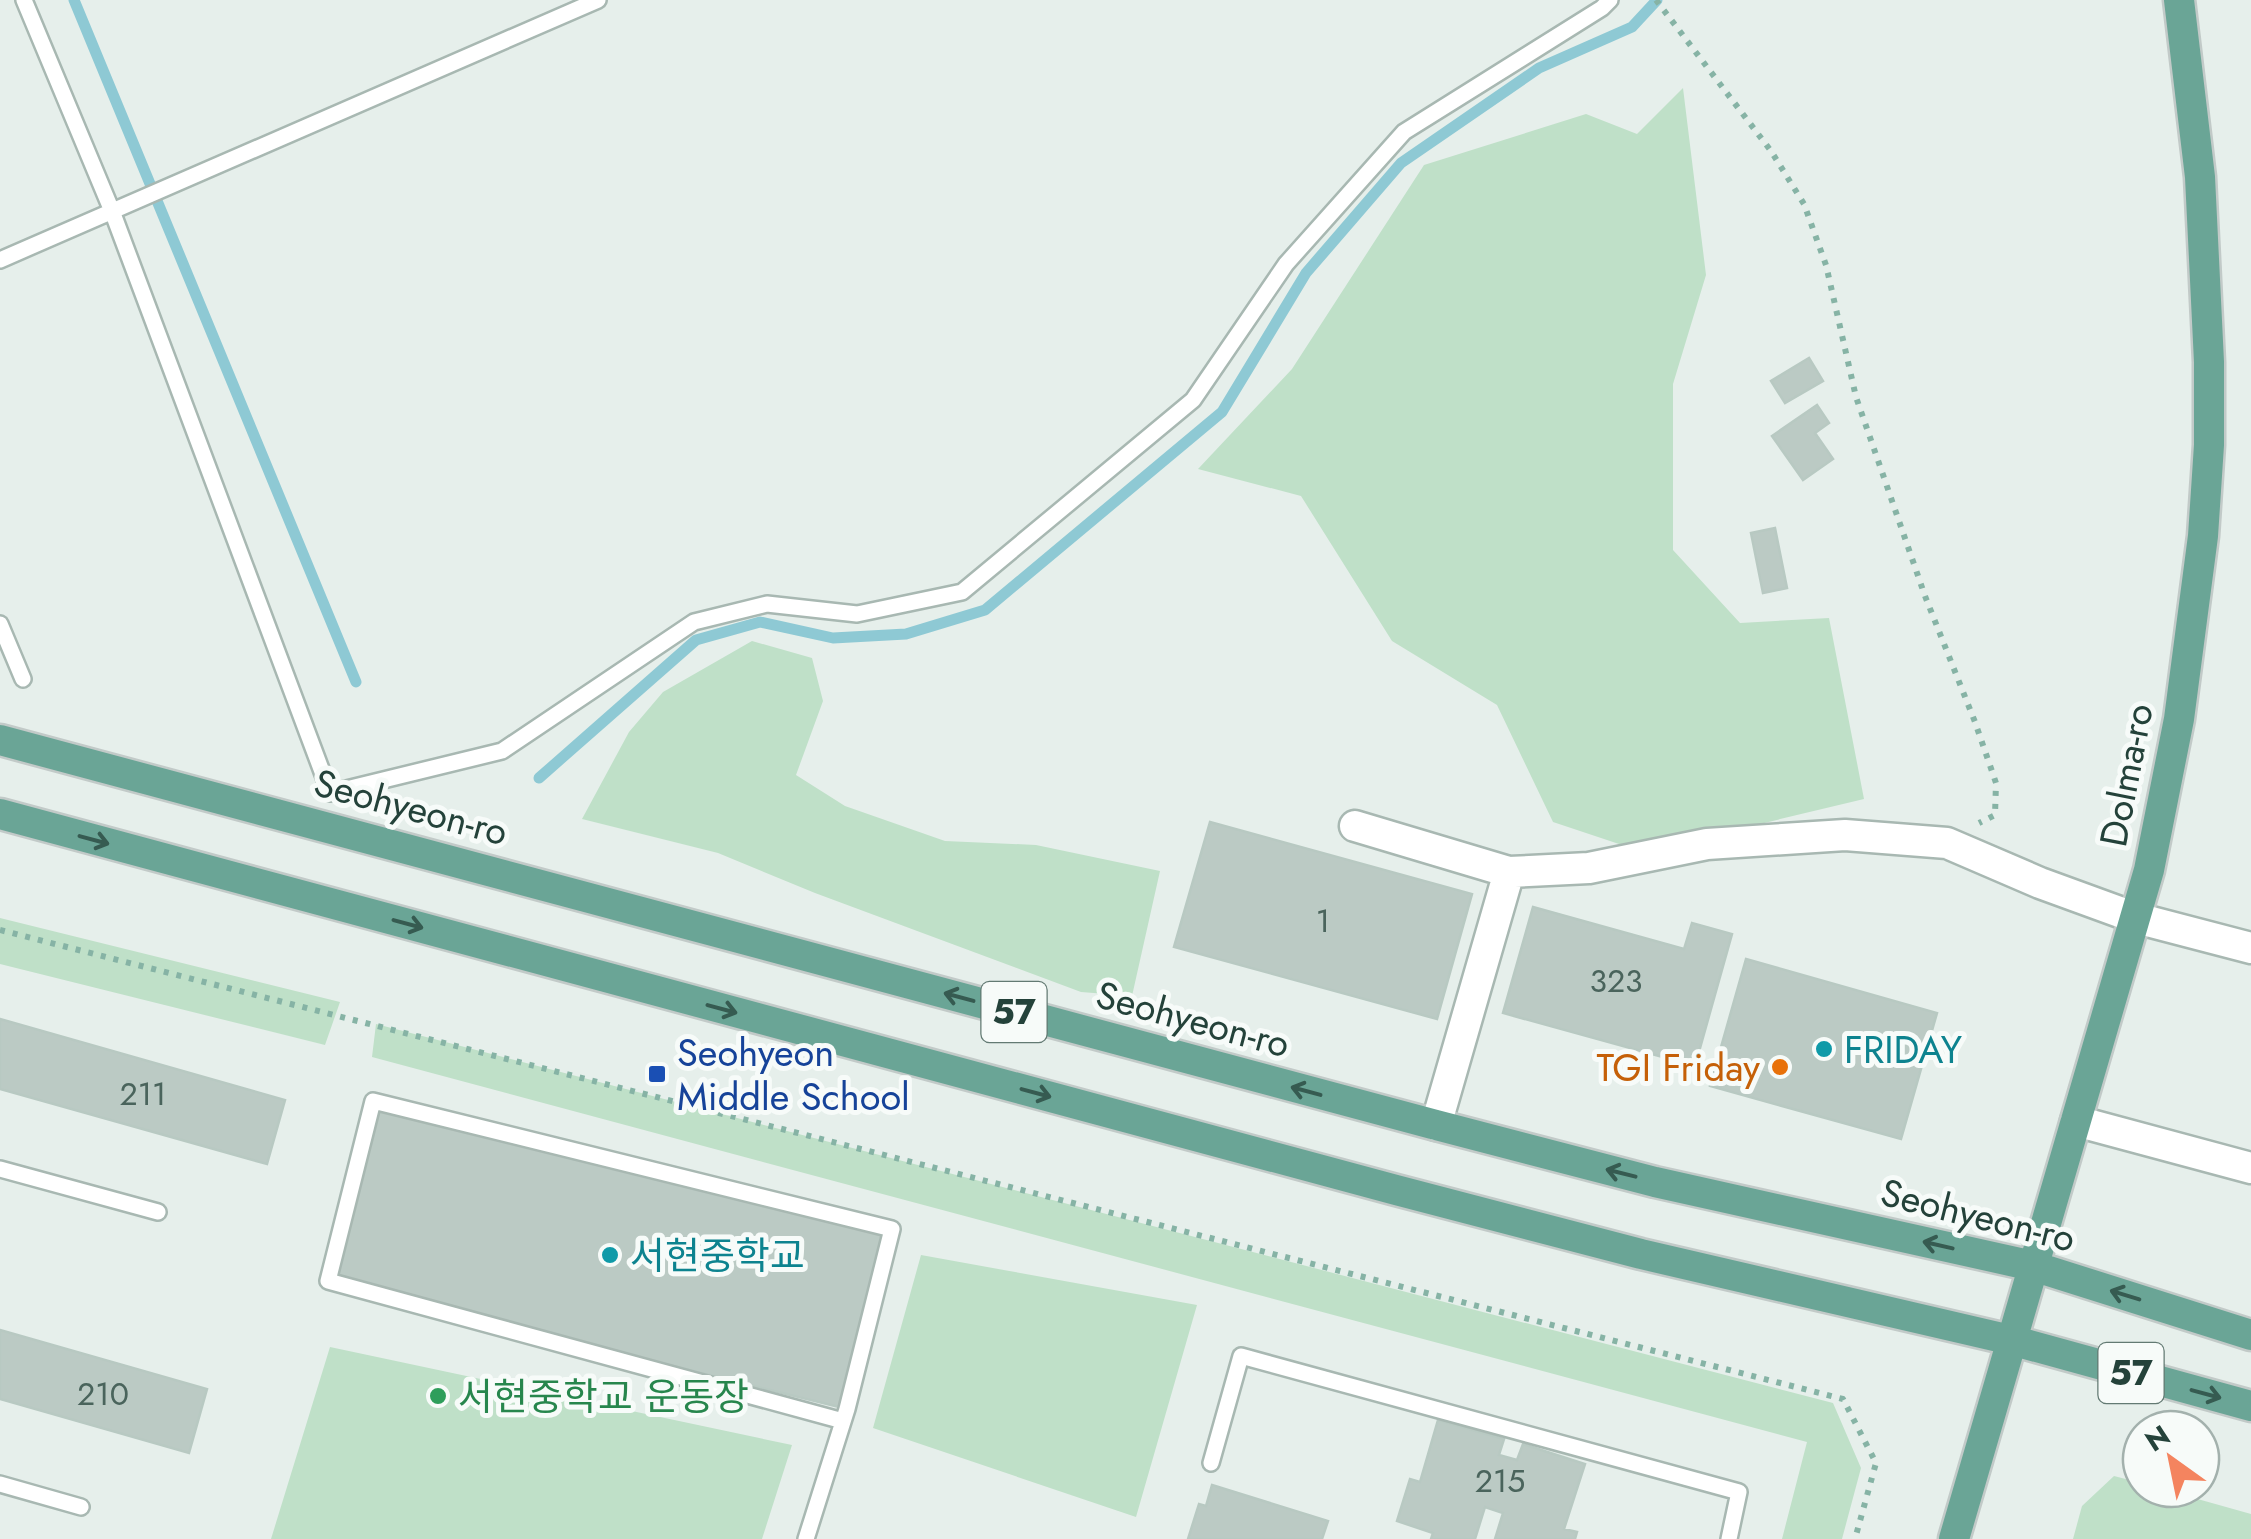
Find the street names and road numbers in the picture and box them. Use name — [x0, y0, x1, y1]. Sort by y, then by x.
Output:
street label: Dolma-ro — [2085, 699, 2167, 851]
street label: Seohyeon-ro — [308, 755, 514, 859]
street label: Seohyeon-ro — [1090, 967, 1296, 1071]
road number: 57 — [982, 982, 1046, 1042]
street label: Seohyeon-ro — [1875, 1164, 2081, 1266]
road number: 57 — [2098, 1343, 2164, 1403]

